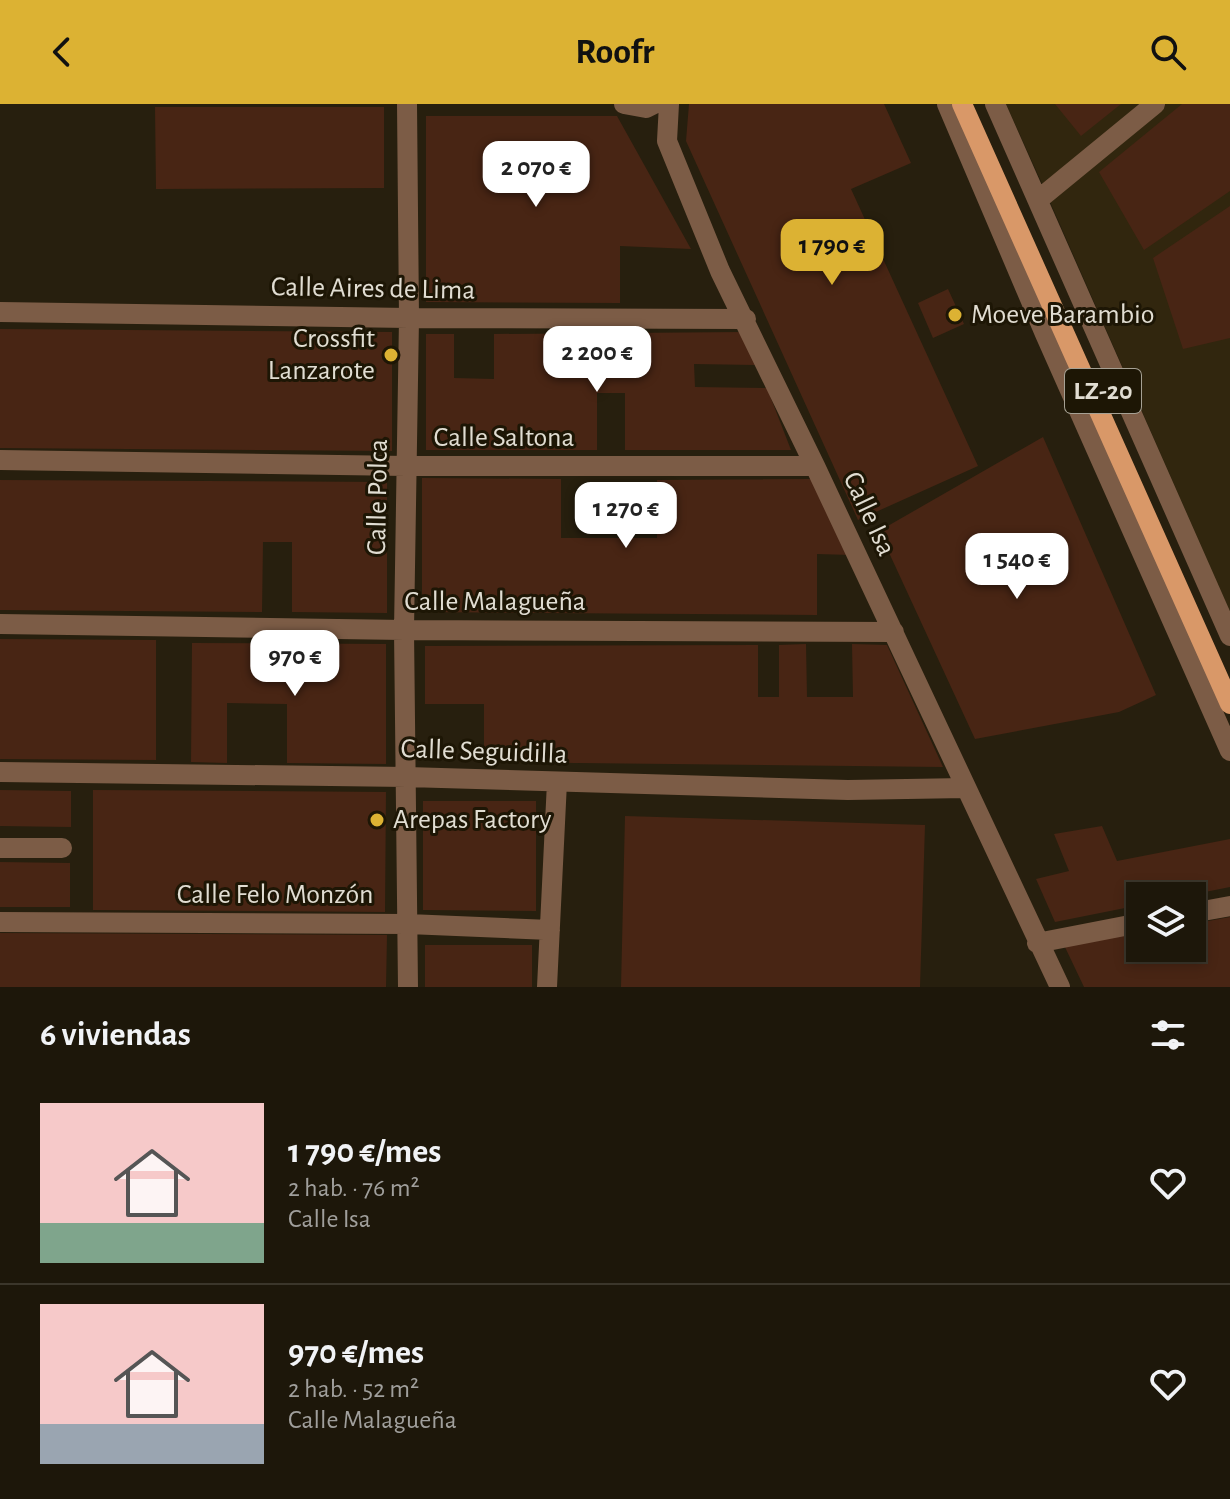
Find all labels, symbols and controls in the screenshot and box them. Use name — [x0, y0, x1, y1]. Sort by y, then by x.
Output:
icon: back — [40, 30, 84, 74]
icon: search — [1146, 30, 1190, 74]
text: Roofr — [575, 34, 655, 70]
pin: 2 070 € — [462, 141, 610, 209]
text: 2 070 € — [501, 154, 571, 180]
pin: 1 790 € — [758, 219, 906, 287]
text: 1 790 € — [799, 232, 865, 258]
street label: Calle Aires de Lima — [271, 273, 476, 305]
place label: Moeve Barambio — [971, 301, 1155, 329]
marker: Moeve Barambio — [946, 306, 964, 324]
place label: Crossfit Lanzarote — [268, 325, 375, 385]
pin: 2 200 € — [523, 326, 671, 394]
text: 2 200 € — [561, 339, 633, 365]
marker: Crossfit Lanzarote — [382, 346, 400, 364]
road number: LZ-20 — [1065, 369, 1141, 413]
street label: Calle Saltona — [434, 424, 574, 452]
street label: Calle Polca — [363, 439, 393, 555]
street label: Calle Isa — [837, 468, 901, 560]
pin: 1 270 € — [552, 482, 700, 550]
text: 1 270 € — [593, 495, 659, 521]
pin: 1 540 € — [943, 533, 1091, 601]
text: 1 540 € — [983, 546, 1051, 572]
street label: Calle Malagueña — [404, 588, 586, 616]
pin: 970 € — [239, 630, 351, 698]
text: 970 € — [268, 643, 322, 669]
street label: Calle Seguidilla — [400, 735, 568, 769]
place label: Arepas Factory — [393, 806, 551, 834]
marker: Arepas Factory — [368, 811, 386, 829]
street label: Calle Felo Monzón — [177, 881, 373, 909]
map controls — [1126, 882, 1206, 962]
button: layers — [1126, 882, 1206, 962]
icon: filters — [1146, 1013, 1190, 1057]
text: 6 viviendas — [40, 1018, 191, 1052]
icon: home — [104, 1135, 200, 1231]
text: 1 790 €/mes — [288, 1135, 441, 1169]
icon: heart — [1146, 1161, 1190, 1205]
text: 2 hab. · 76 m² — [288, 1175, 420, 1201]
text: Calle Isa — [288, 1206, 371, 1232]
icon: home — [104, 1336, 200, 1432]
text: 970 €/mes — [288, 1336, 424, 1370]
icon: heart — [1146, 1362, 1190, 1406]
text: 2 hab. · 52 m² — [288, 1376, 419, 1402]
text: Calle Malagueña — [288, 1407, 457, 1433]

